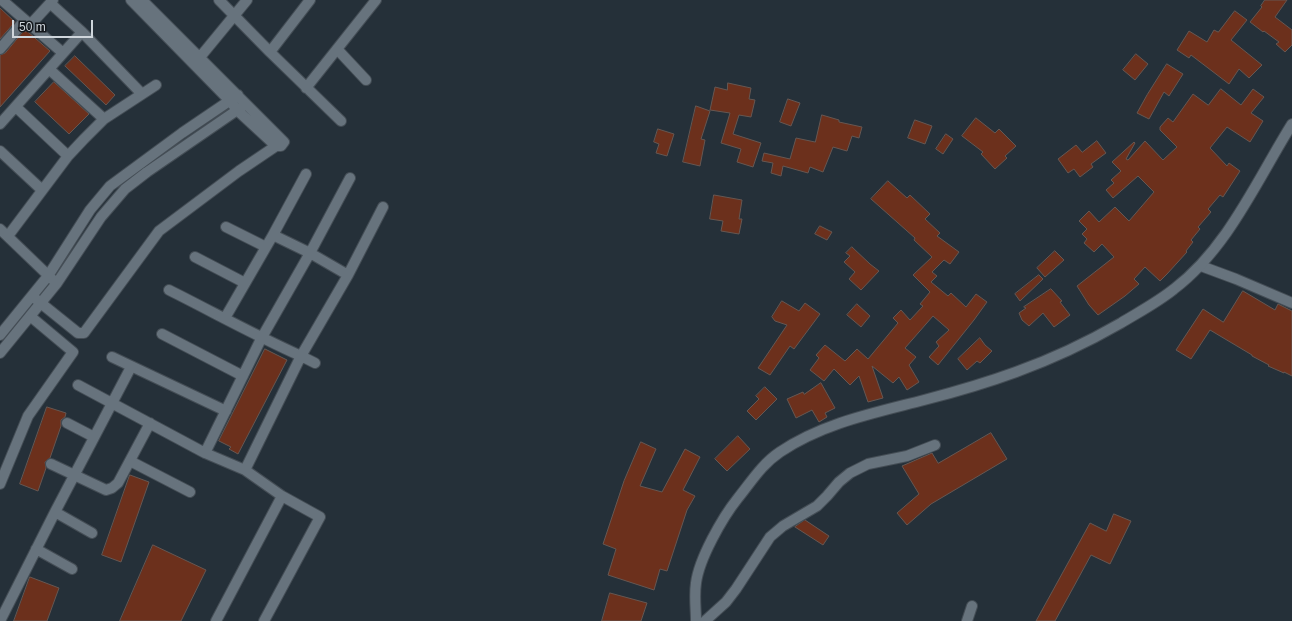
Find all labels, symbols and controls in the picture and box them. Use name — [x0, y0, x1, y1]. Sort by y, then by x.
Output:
scale bar — [14, 12, 95, 38]
text: 50 m — [19, 20, 46, 34]

